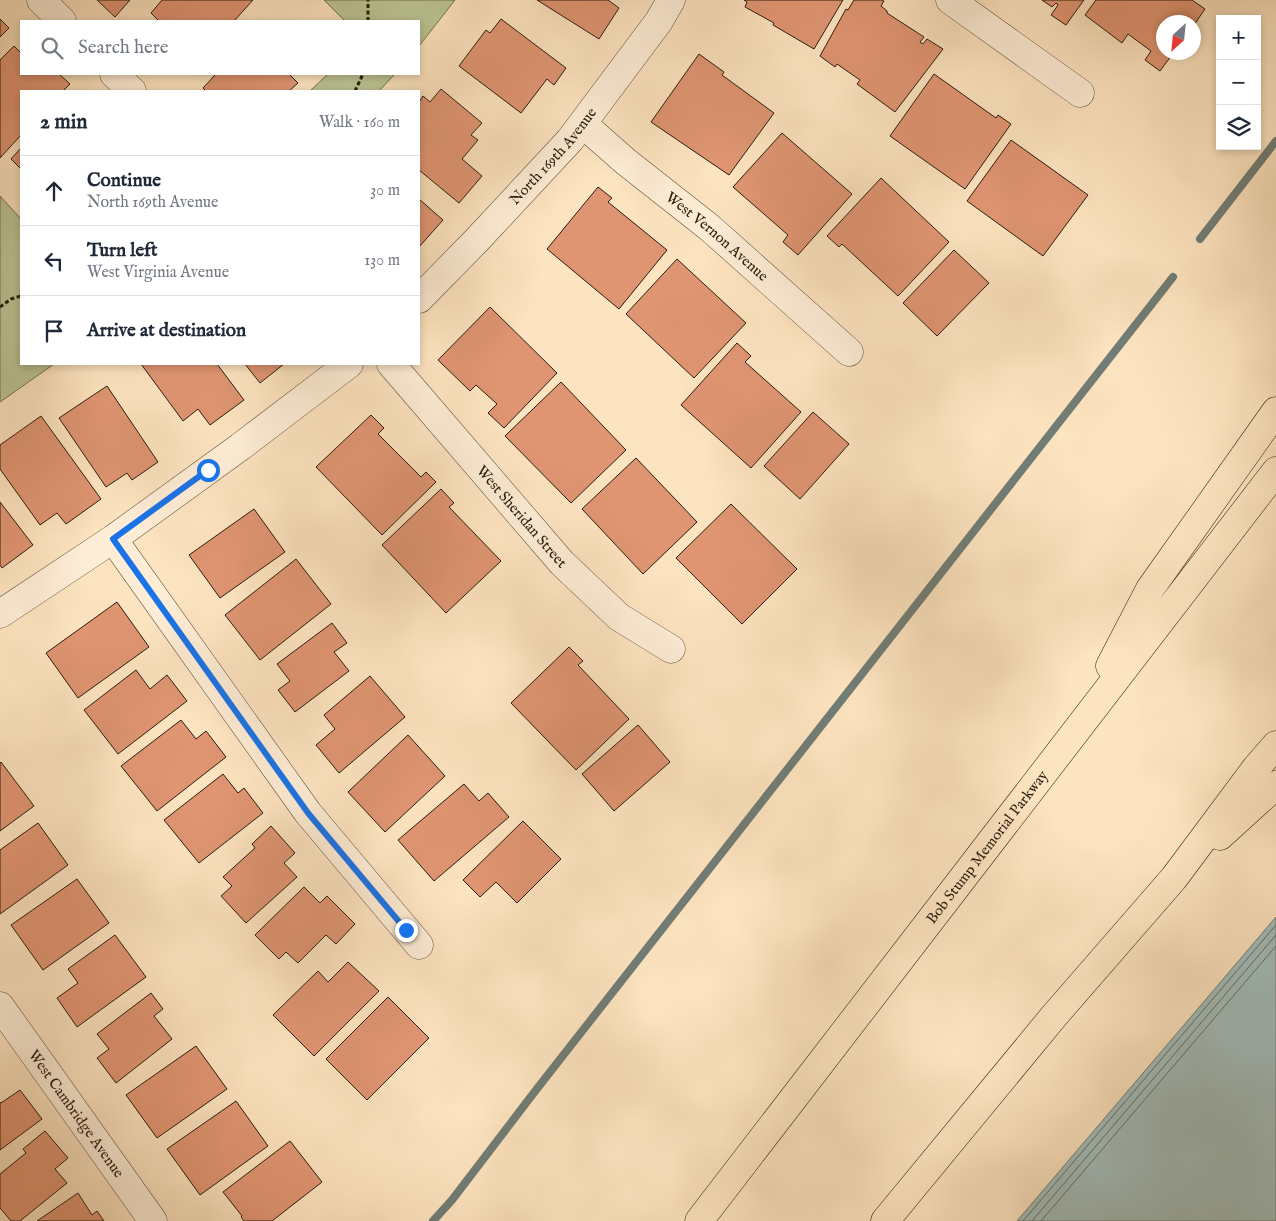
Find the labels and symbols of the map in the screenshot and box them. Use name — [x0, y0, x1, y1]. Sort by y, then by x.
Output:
north arrow — [1156, 15, 1201, 60]
street label: North 169th Avenue — [505, 103, 601, 209]
street label: West Vernon Avenue — [662, 187, 773, 285]
route start — [197, 459, 220, 482]
street label: West Sheridan Street — [473, 461, 571, 572]
street label: Bob Stump Memorial Parkway — [922, 766, 1052, 928]
route end — [395, 919, 418, 942]
street label: West Cambridge Avenue — [25, 1046, 129, 1181]

